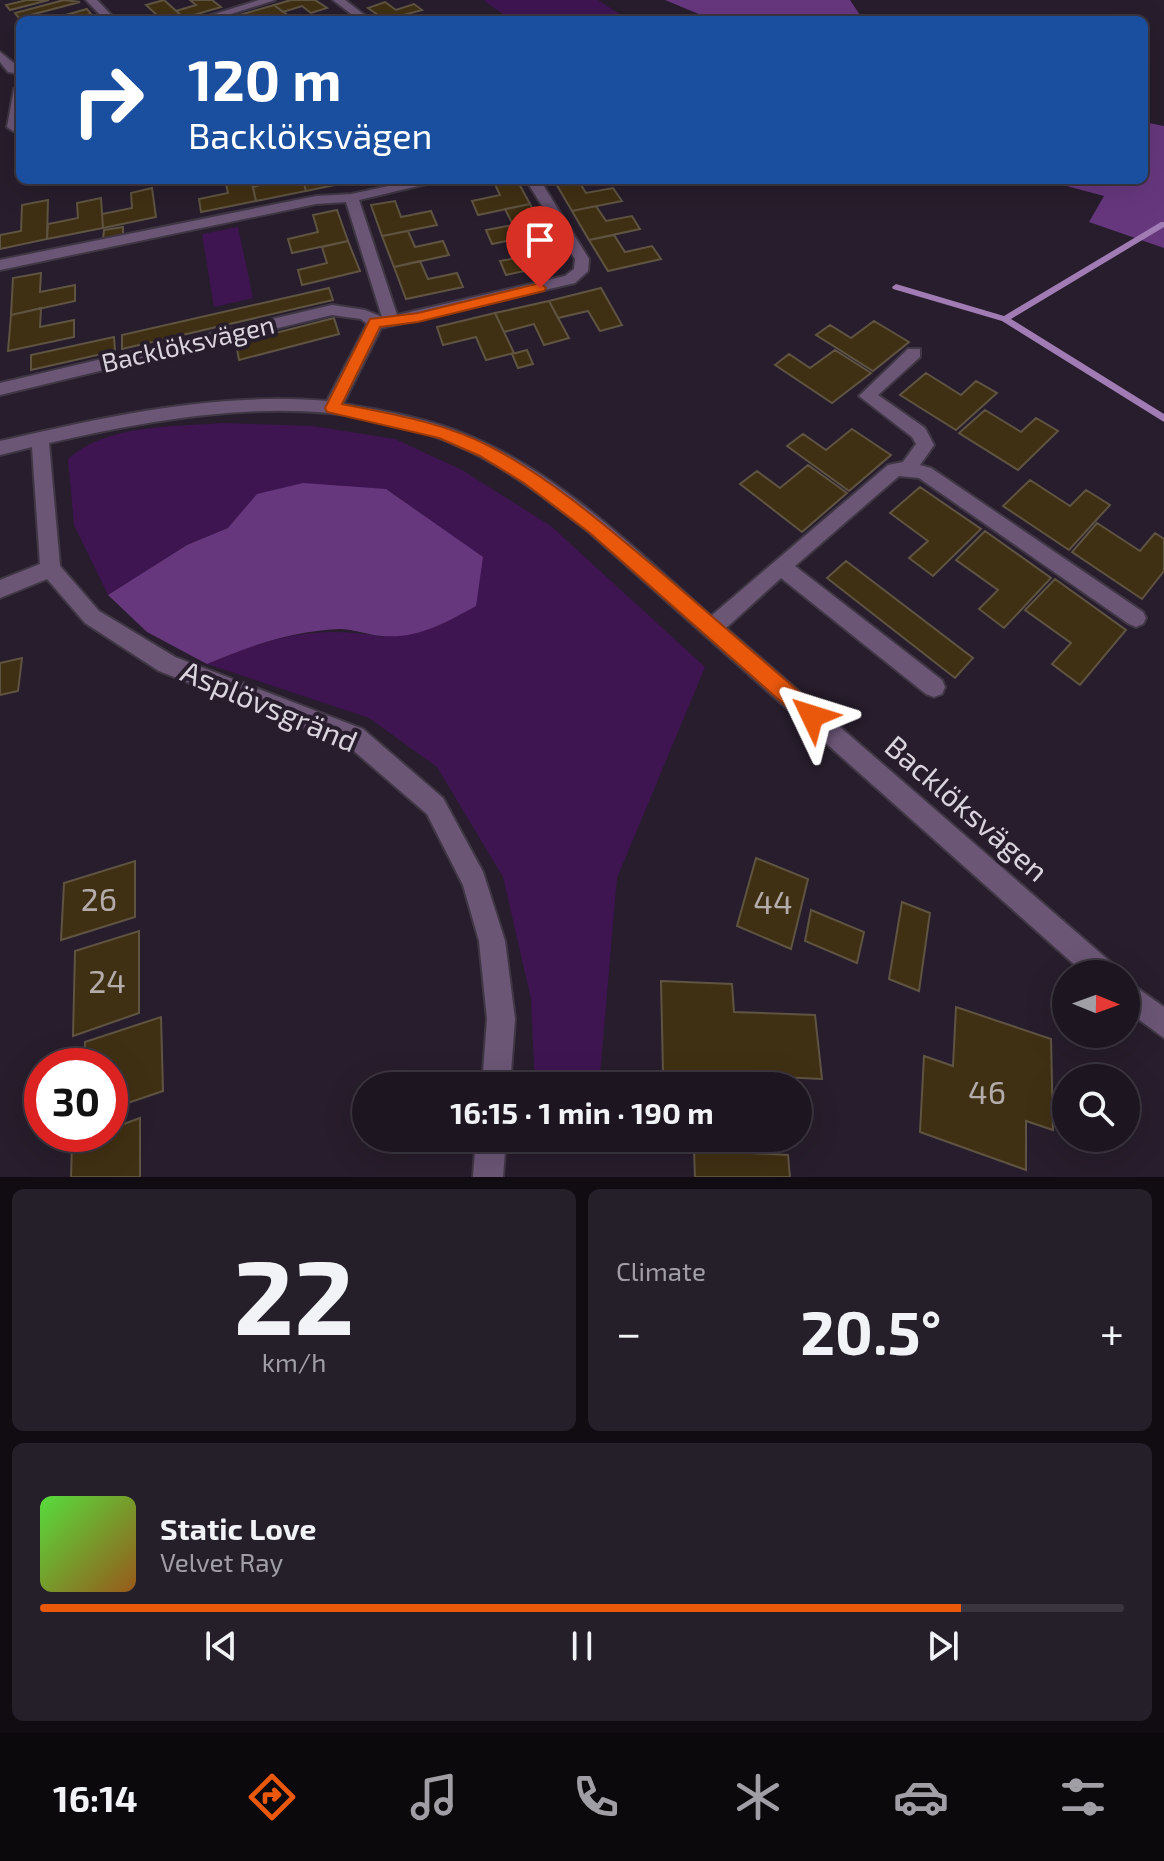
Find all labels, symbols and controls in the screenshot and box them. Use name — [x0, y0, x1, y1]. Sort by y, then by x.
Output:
text: 120 m — [188, 45, 342, 112]
icon: right — [56, 48, 160, 152]
text: Backlöksvägen — [188, 113, 433, 156]
pin — [506, 206, 574, 288]
icon: arrive — [518, 218, 562, 262]
street label: Backlöksvägen — [98, 308, 277, 378]
street label: Asplövsgränd — [176, 652, 363, 758]
position arrow — [770, 674, 854, 758]
street label: Backlöksvägen — [879, 727, 1056, 888]
house number: 26 — [81, 879, 117, 917]
house number: 44 — [753, 882, 793, 920]
north arrow — [1052, 960, 1140, 1048]
map controls — [1052, 960, 1140, 1152]
house number: 24 — [88, 961, 126, 999]
speed limit sign: 30 — [24, 1048, 128, 1152]
button: search — [1052, 1064, 1140, 1152]
house number: 46 — [968, 1072, 1006, 1110]
text: 16:15 · 1 min · 190 m — [450, 1094, 714, 1130]
text: 22 — [234, 1231, 354, 1356]
text: Climate — [616, 1255, 706, 1286]
text: 20.5° — [800, 1295, 941, 1367]
text: − — [616, 1305, 642, 1358]
text: + — [1100, 1305, 1124, 1358]
text: km/h — [262, 1346, 326, 1377]
text: Static Love — [160, 1510, 316, 1546]
text: Velvet Ray — [160, 1546, 283, 1577]
icon: previous — [199, 1624, 243, 1668]
icon: pause — [560, 1624, 604, 1668]
icon: next — [921, 1624, 965, 1668]
icon: directions — [244, 1769, 300, 1825]
icon: music — [406, 1769, 462, 1825]
icon: phone — [568, 1769, 624, 1825]
icon: climate — [730, 1769, 786, 1825]
icon: car — [893, 1769, 949, 1825]
icon: filters — [1055, 1769, 1111, 1825]
text: 16:14 — [53, 1776, 138, 1819]

